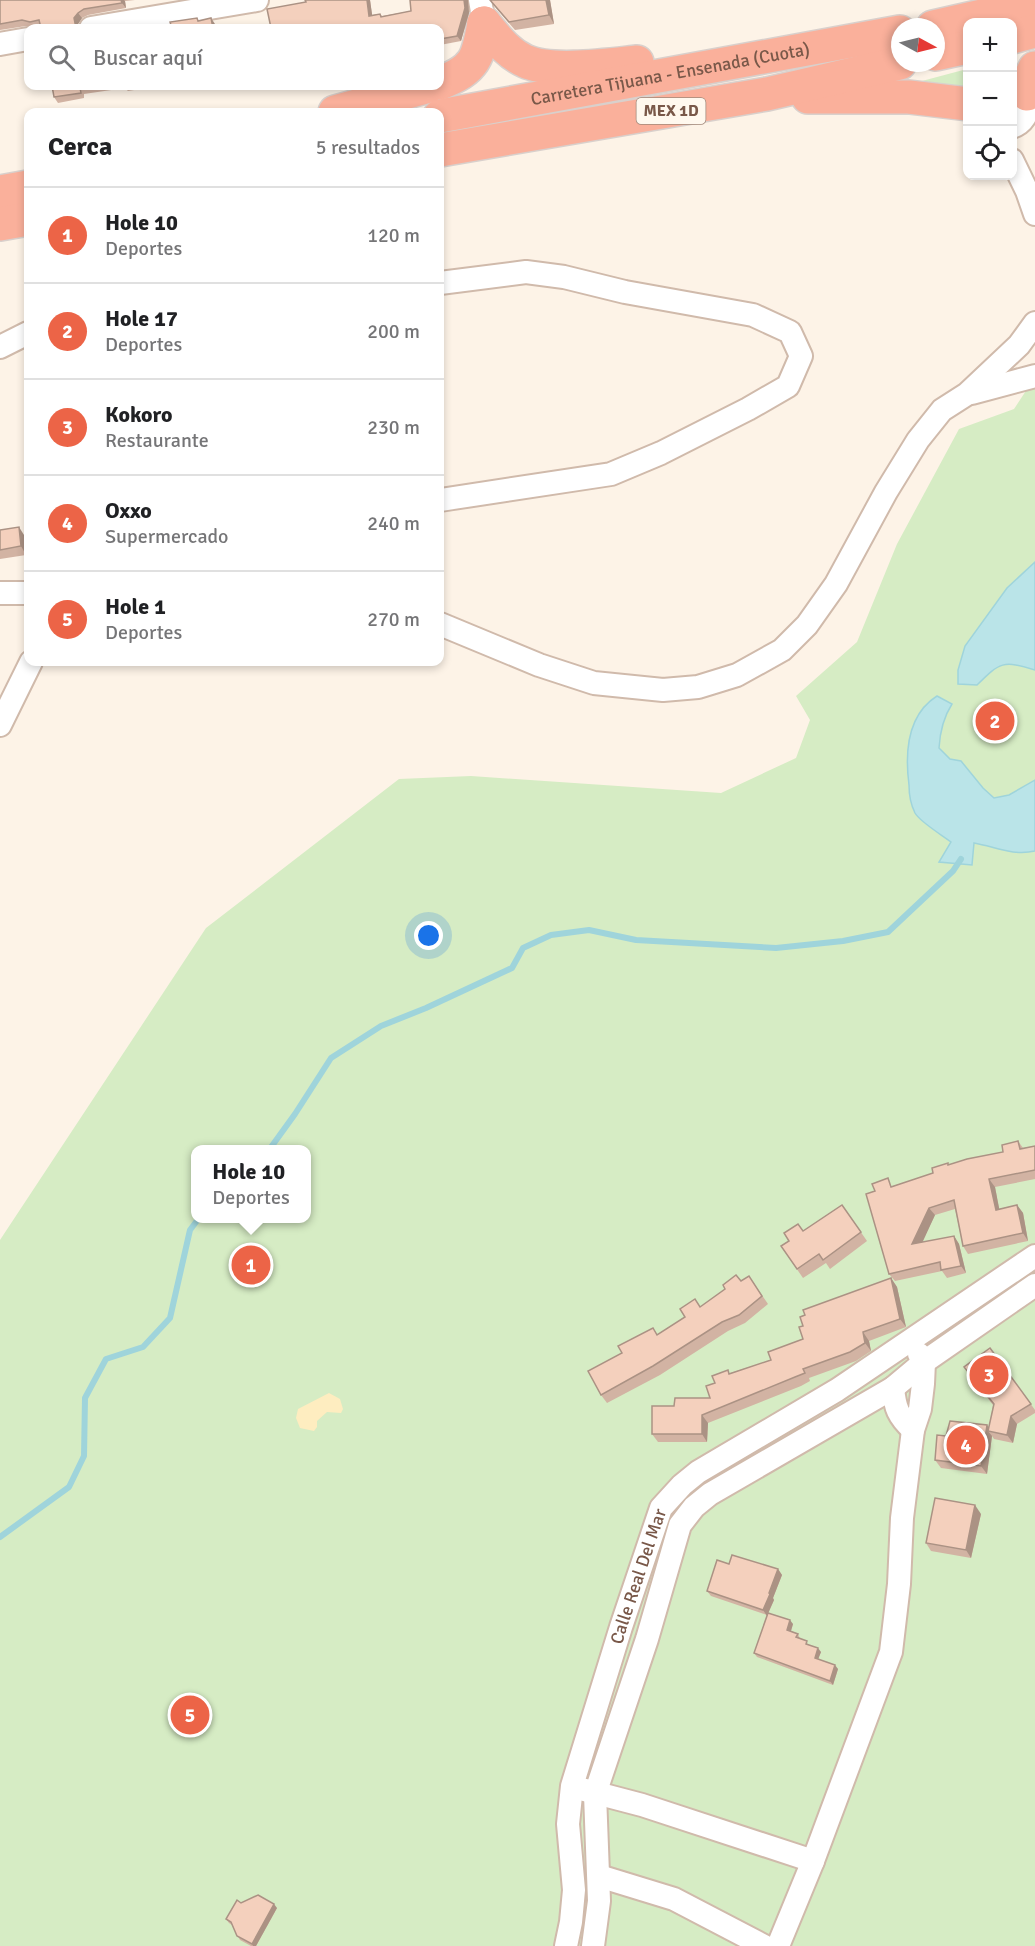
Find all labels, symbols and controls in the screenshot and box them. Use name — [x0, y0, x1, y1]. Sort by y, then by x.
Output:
north arrow — [891, 18, 945, 72]
map controls — [963, 18, 1017, 180]
button: + — [963, 18, 1017, 72]
search box — [24, 24, 444, 90]
street label: Carretera Tijuana - Ensenada (Cuota) — [529, 38, 811, 110]
icon: search — [45, 41, 78, 74]
text: Buscar aquí — [93, 44, 203, 71]
button: − — [963, 72, 1017, 126]
road number: MEX 1D — [636, 98, 706, 124]
button: locate — [963, 126, 1017, 180]
text: Cerca — [48, 131, 112, 163]
text: 5 resultados — [316, 135, 420, 160]
text: Hole 10 — [105, 209, 178, 236]
text: 1 — [62, 223, 73, 248]
text: 120 m — [367, 223, 420, 248]
text: Deportes — [105, 236, 182, 261]
text: Hole 17 — [105, 305, 178, 332]
text: 2 — [62, 319, 73, 344]
text: 200 m — [367, 319, 420, 344]
text: Deportes — [105, 332, 182, 357]
text: Kokoro — [105, 401, 172, 428]
text: 3 — [62, 415, 73, 440]
text: 230 m — [367, 415, 420, 440]
text: Restaurante — [105, 428, 209, 453]
text: Oxxo — [105, 497, 152, 524]
text: 4 — [62, 511, 73, 536]
text: 240 m — [367, 511, 420, 536]
text: Supermercado — [105, 524, 228, 549]
text: Hole 1 — [105, 593, 166, 620]
text: 5 — [62, 607, 73, 632]
text: 270 m — [367, 607, 420, 632]
text: Deportes — [105, 620, 182, 645]
pin: 2 — [976, 698, 1014, 744]
your location — [414, 921, 443, 950]
popup — [191, 1145, 311, 1223]
text: Hole 10 — [212, 1158, 285, 1185]
text: Deportes — [212, 1185, 290, 1210]
pin: 1 — [232, 1242, 270, 1288]
pin: 3 — [970, 1352, 1008, 1398]
pin: 4 — [946, 1422, 986, 1468]
street label: Calle Real Del Mar — [605, 1505, 671, 1647]
pin: 5 — [170, 1692, 210, 1738]

